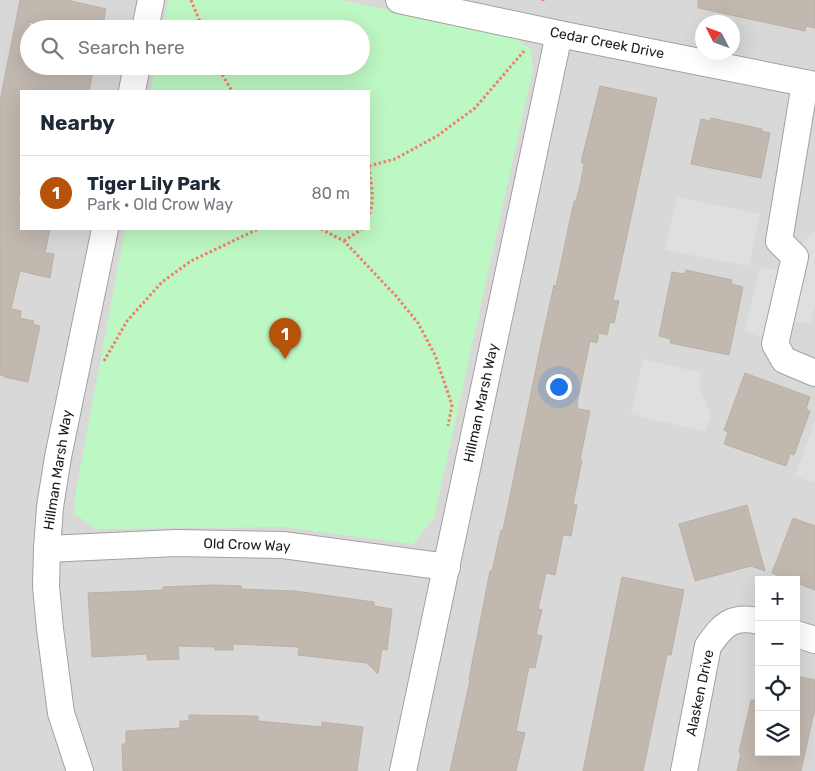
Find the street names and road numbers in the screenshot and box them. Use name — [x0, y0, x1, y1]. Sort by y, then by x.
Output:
street label: Cedar Creek Drive — [548, 24, 666, 62]
street label: Hillman Marsh Way — [460, 342, 502, 464]
street label: Hillman Marsh Way — [40, 408, 76, 531]
street label: Old Crow Way — [203, 535, 291, 555]
street label: Alasken Drive — [683, 648, 717, 738]

